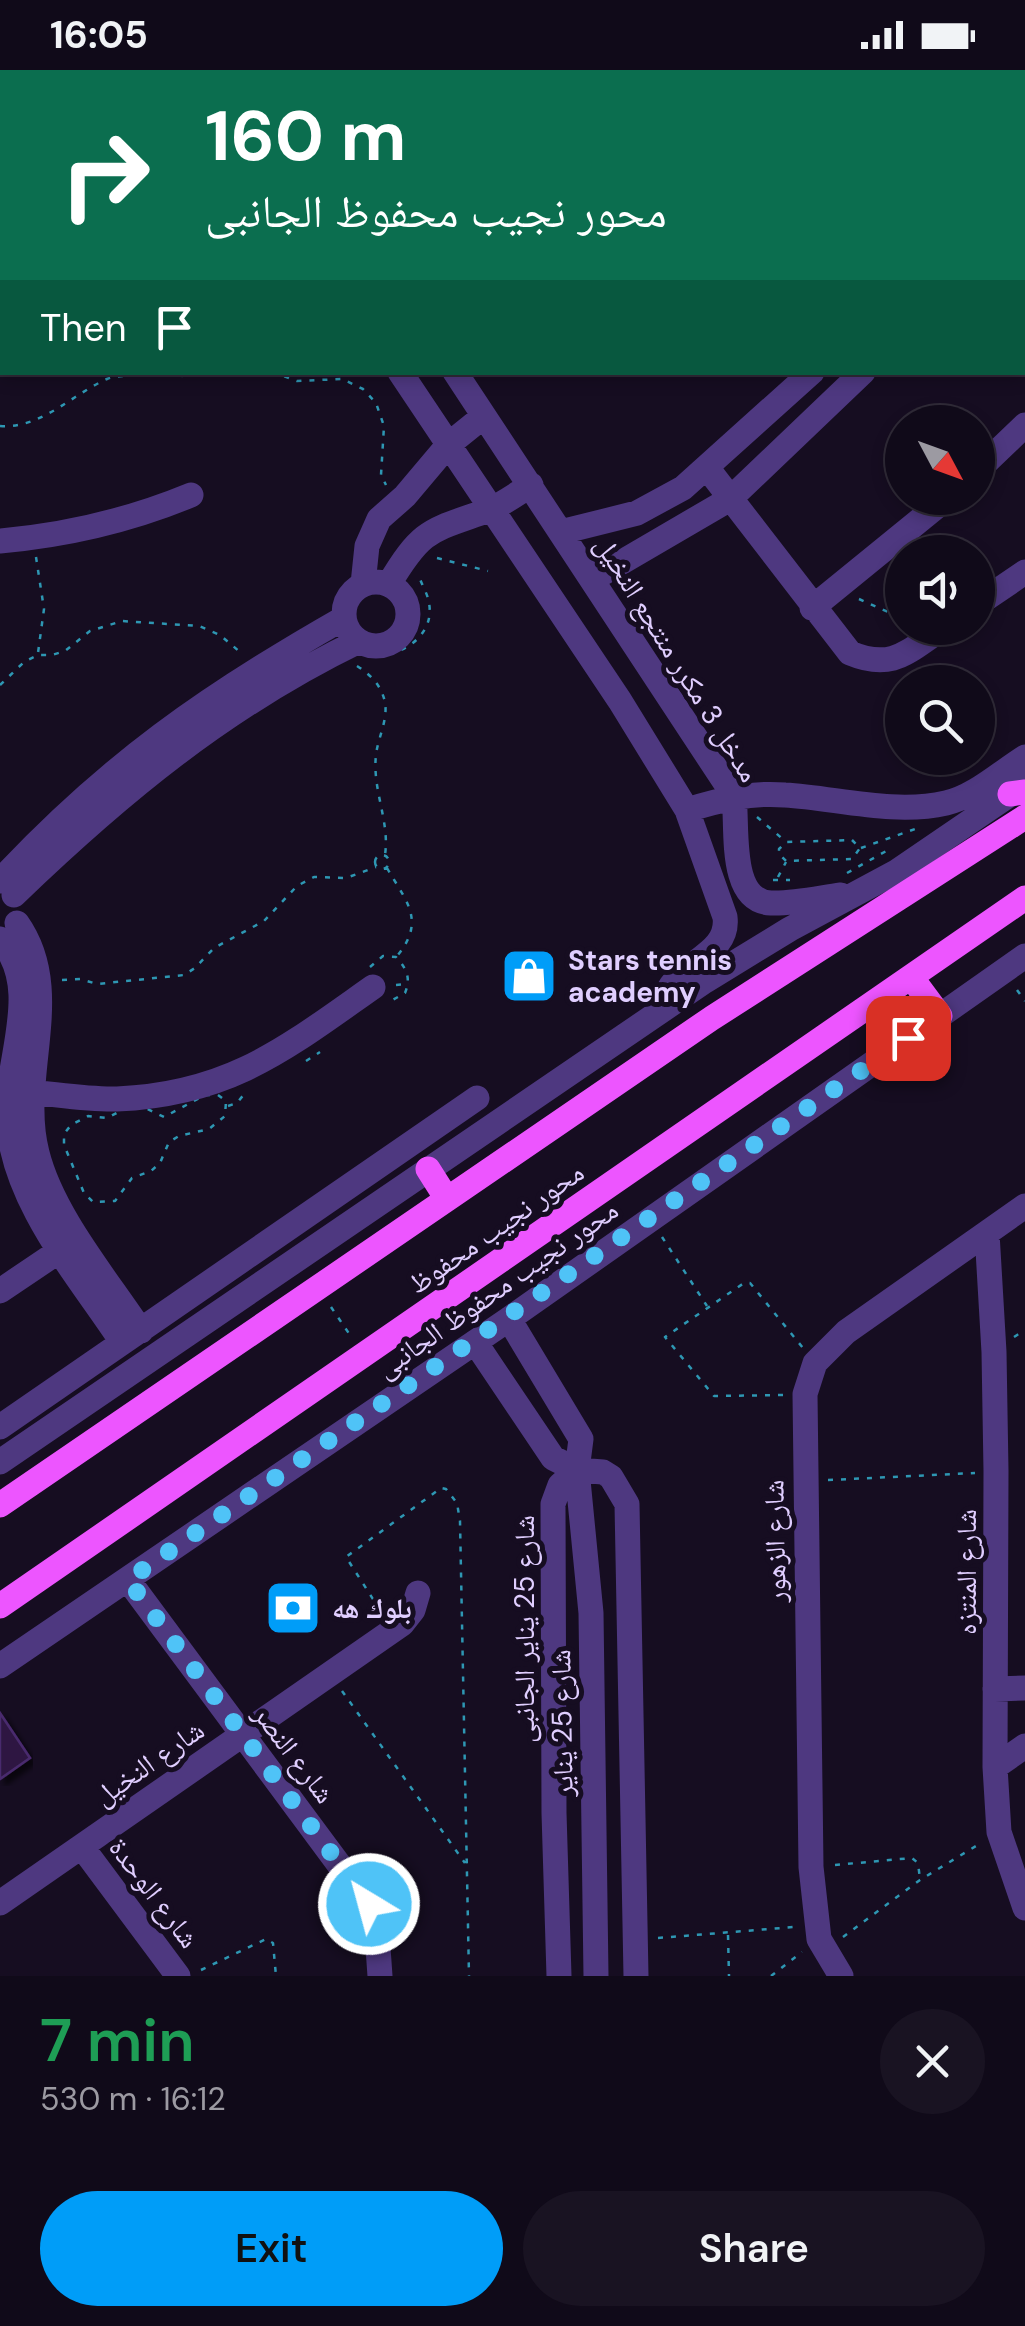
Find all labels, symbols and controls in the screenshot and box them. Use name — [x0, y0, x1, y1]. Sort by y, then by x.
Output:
text: 16:05 — [50, 10, 148, 60]
text: 160 m — [205, 91, 406, 182]
icon: right — [40, 110, 170, 240]
text: محور نجيب محفوظ الجانبى — [205, 182, 667, 241]
icon: arrive — [147, 300, 202, 355]
text: Then — [40, 303, 127, 353]
north arrow — [885, 405, 995, 515]
map controls — [885, 405, 995, 775]
street label: مدخل 3 مكرر منتجع النخيل — [586, 529, 768, 789]
button: sound — [885, 535, 995, 645]
button: search — [885, 665, 995, 775]
place label: Stars tennis academy — [568, 942, 732, 1011]
shop icon: Stars tennis academy — [499, 946, 559, 1006]
pin — [866, 996, 951, 1081]
icon: arrive — [881, 1011, 936, 1066]
street label: محور نجيب محفوظ — [401, 1154, 591, 1302]
street label: محور نجيب محفوظ الجانبى — [369, 1191, 625, 1387]
street label: شارع الزهور — [755, 1479, 795, 1604]
street label: شارع المنتزه — [948, 1509, 985, 1635]
street label: شارع 25 يناير الجانبى — [506, 1515, 543, 1743]
bank icon: بلوك هه — [263, 1578, 323, 1638]
place label: بلوك هه — [332, 1590, 412, 1627]
street label: شارع 25 يناير — [542, 1649, 582, 1798]
street label: شارع النصر — [244, 1696, 343, 1811]
street label: شارع النخيل — [86, 1711, 212, 1815]
street label: شارع الوحدة — [100, 1830, 208, 1956]
position arrow — [317, 1852, 421, 1956]
text: 7 min — [40, 2001, 194, 2080]
button: close — [880, 2009, 985, 2114]
text: 530 m · 16:12 — [40, 2078, 226, 2120]
button: Exit — [40, 2191, 503, 2306]
button: Share — [523, 2191, 985, 2306]

